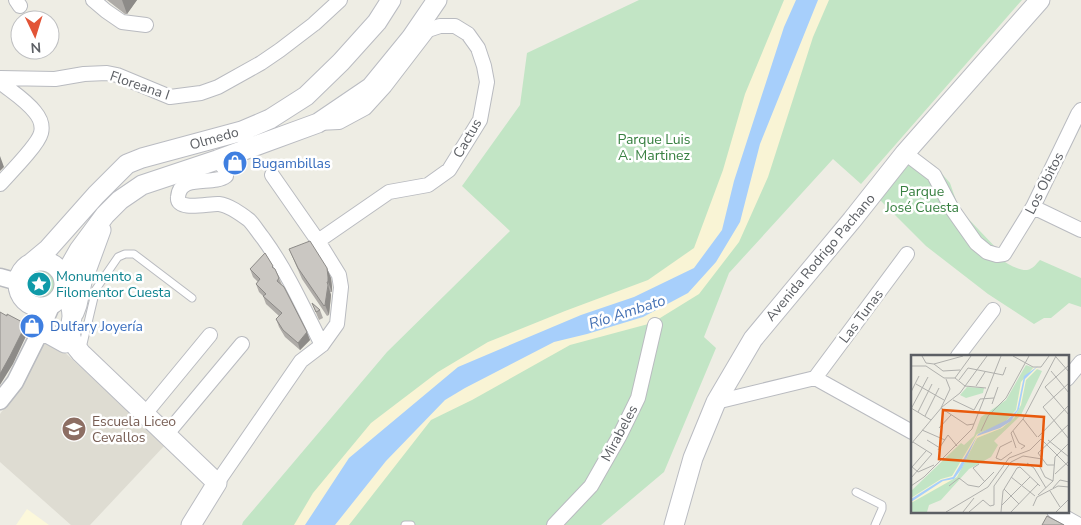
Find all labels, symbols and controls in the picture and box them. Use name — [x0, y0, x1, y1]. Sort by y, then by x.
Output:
north arrow — [10, 10, 60, 60]
text: N — [30, 38, 42, 57]
street label: Floreana I — [107, 66, 172, 105]
street label: Cactus — [449, 115, 486, 161]
street label: Olmedo — [187, 122, 241, 155]
park label: Parque Luis A. Martinez — [617, 130, 691, 165]
street label: Los Obitos — [1021, 149, 1068, 217]
shop icon: Bugambillas — [222, 150, 248, 176]
place label: Bugambillas — [252, 154, 331, 173]
park label: Parque José Cuesta — [884, 182, 959, 217]
street label: Avenida Rodrigo Pachano — [761, 189, 880, 325]
place label: Monumento a Filomentor Cuesta — [56, 267, 171, 302]
place icon: Monumento a Filomentor Cuesta — [26, 271, 52, 297]
street label: Las Tunas — [835, 285, 888, 347]
water label: Río Ambato — [586, 290, 668, 334]
shop icon: Dulfary Joyería — [19, 313, 45, 339]
place label: Dulfary Joyería — [50, 317, 143, 336]
inset map — [911, 355, 1068, 512]
street label: Mirabeles — [597, 401, 642, 465]
place label: Escuela Liceo Cevallos — [92, 412, 176, 447]
school or university icon: Escuela Liceo Cevallos — [61, 416, 87, 442]

